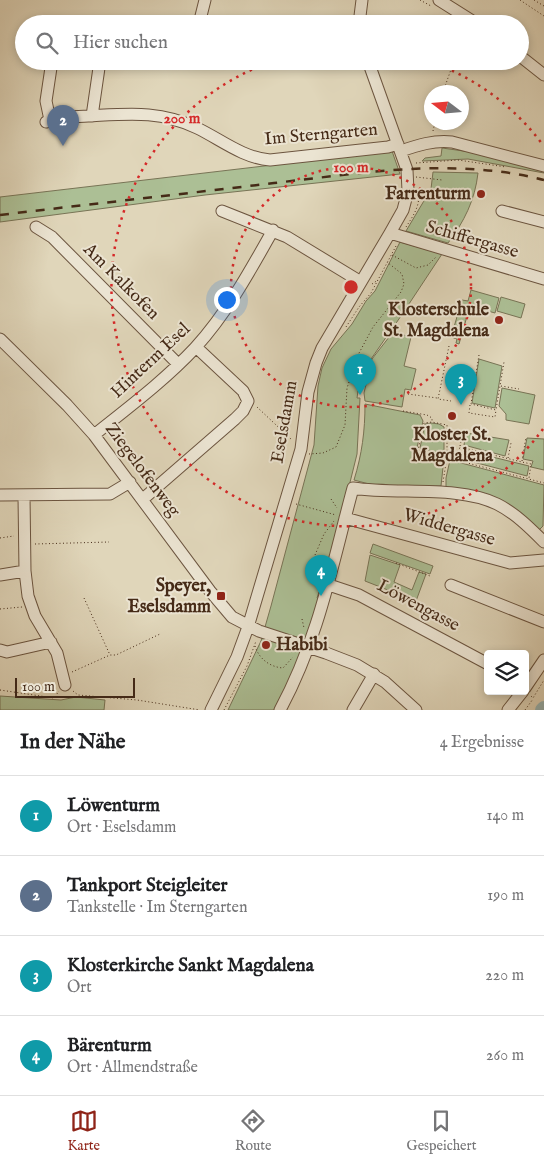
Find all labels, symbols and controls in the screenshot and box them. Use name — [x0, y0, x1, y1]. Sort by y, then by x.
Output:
search box — [15, 15, 529, 70]
icon: search — [33, 29, 61, 57]
text: Hier suchen — [73, 31, 168, 55]
north arrow — [424, 85, 469, 130]
pin: 2 — [47, 105, 79, 146]
text: 200 m — [164, 109, 201, 128]
street label: Im Sterngarten — [263, 119, 379, 151]
text: 100 m — [333, 158, 369, 177]
place label: Farrenturm — [385, 183, 471, 206]
marker: Farrenturm — [475, 188, 487, 200]
street label: Schiffergasse — [423, 216, 521, 264]
street label: Am Kalkofen — [77, 238, 164, 325]
centre of rings — [342, 278, 360, 296]
your location — [214, 287, 240, 313]
place label: Klosterschule St. Magdalena — [384, 299, 490, 343]
marker: Klosterschule St. Magdalena — [493, 314, 505, 326]
street label: Hinterm Esel — [106, 318, 196, 404]
pin: 1 — [344, 354, 376, 395]
pin: 3 — [445, 364, 477, 405]
street label: Eselsdamm — [266, 379, 304, 465]
marker: Kloster St. Magdalena — [446, 410, 458, 422]
street label: Ziegelofenweg — [99, 418, 185, 522]
place label: Kloster St. Magdalena — [411, 424, 494, 468]
street label: Widdergasse — [400, 504, 498, 552]
pin: 4 — [305, 555, 337, 596]
place label: Speyer, Eselsdamm — [127, 575, 211, 619]
street label: Löwengasse — [373, 575, 463, 637]
marker: Speyer, Eselsdamm — [215, 590, 227, 602]
place label: Habibi — [276, 634, 328, 657]
marker: Habibi — [260, 639, 272, 651]
map controls — [484, 650, 529, 695]
button: layers — [484, 650, 529, 695]
scale bar — [15, 675, 135, 698]
text: 100 m — [22, 678, 55, 696]
text: In der Nähe — [20, 729, 126, 756]
text: 4 Ergebnisse — [440, 733, 524, 753]
text: Löwenturm — [67, 794, 160, 818]
text: 1 — [33, 806, 39, 826]
text: 140 m — [486, 806, 524, 826]
text: Ort · Eselsdamm — [67, 818, 176, 838]
text: Tankport Steigleiter — [67, 874, 228, 898]
text: 2 — [32, 886, 40, 906]
text: 190 m — [487, 886, 524, 906]
text: Tankstelle · Im Sterngarten — [67, 898, 247, 918]
text: Klosterkirche Sankt Magdalena — [67, 954, 314, 978]
text: 3 — [33, 966, 39, 986]
text: 220 m — [485, 966, 524, 986]
text: Ort — [67, 978, 92, 998]
text: Bärenturm — [67, 1034, 152, 1058]
text: 4 — [32, 1046, 40, 1066]
text: 260 m — [486, 1046, 524, 1066]
text: Ort · Allmendstraße — [67, 1058, 198, 1078]
tab: Karte — [67, 1107, 100, 1155]
tab: Route — [235, 1107, 272, 1155]
tab: Gespeichert — [407, 1107, 476, 1155]

